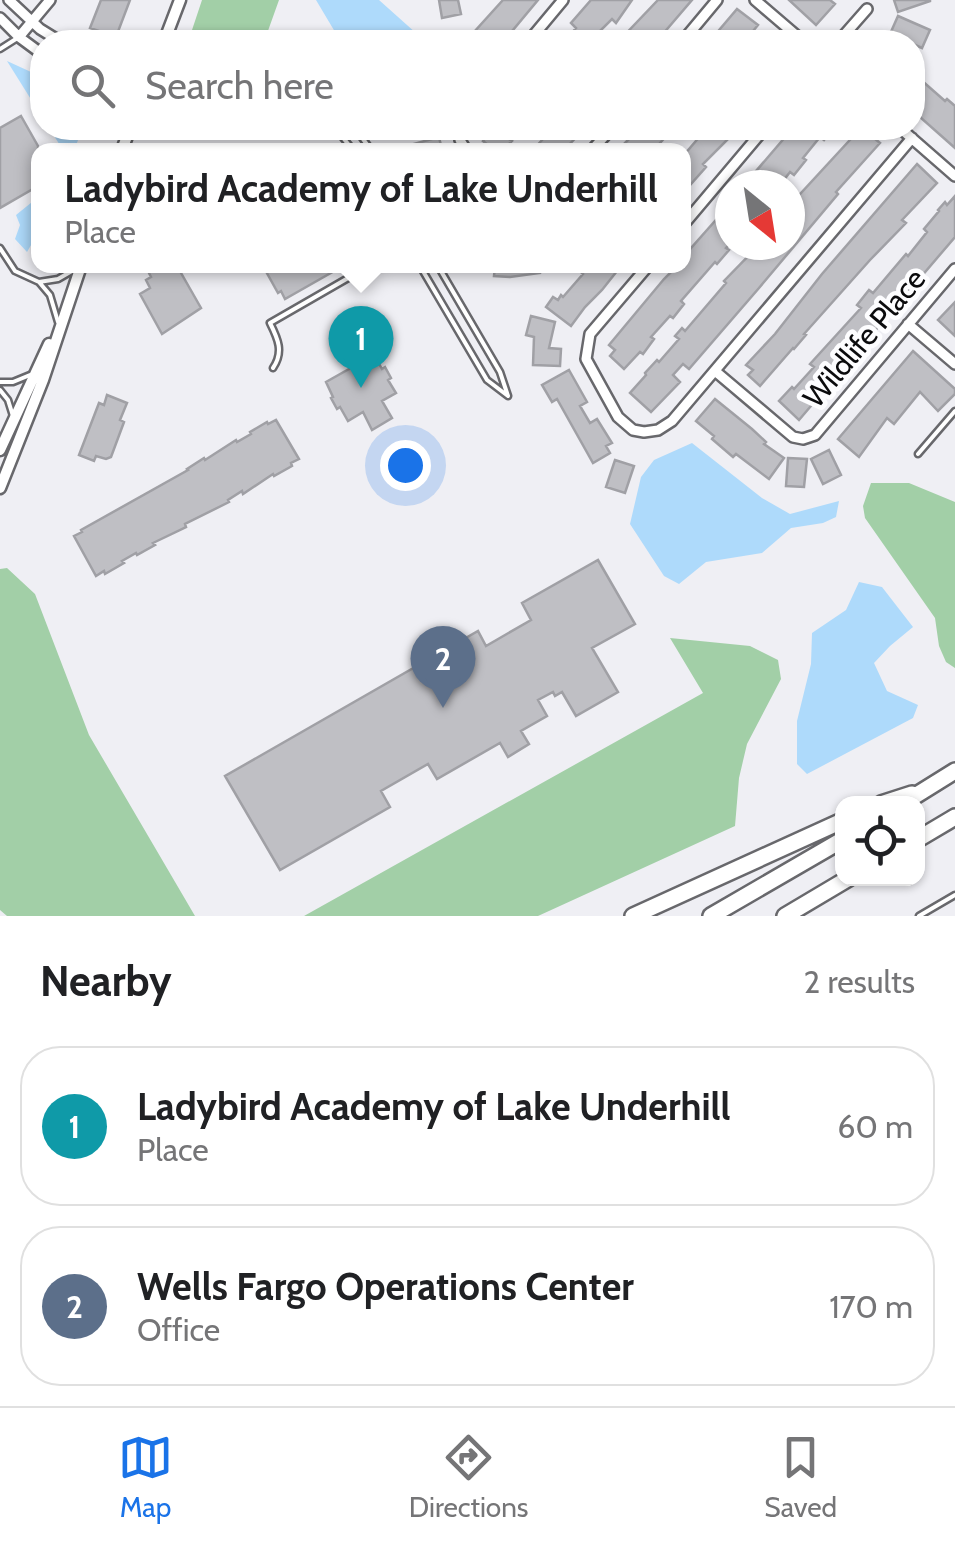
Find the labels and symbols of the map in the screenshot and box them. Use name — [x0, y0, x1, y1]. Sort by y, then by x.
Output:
north arrow — [715, 170, 805, 260]
street label: Wildlife Place — [795, 261, 933, 415]
pin: 1 — [328, 306, 394, 388]
your location — [380, 440, 431, 491]
pin: 2 — [410, 626, 476, 708]

